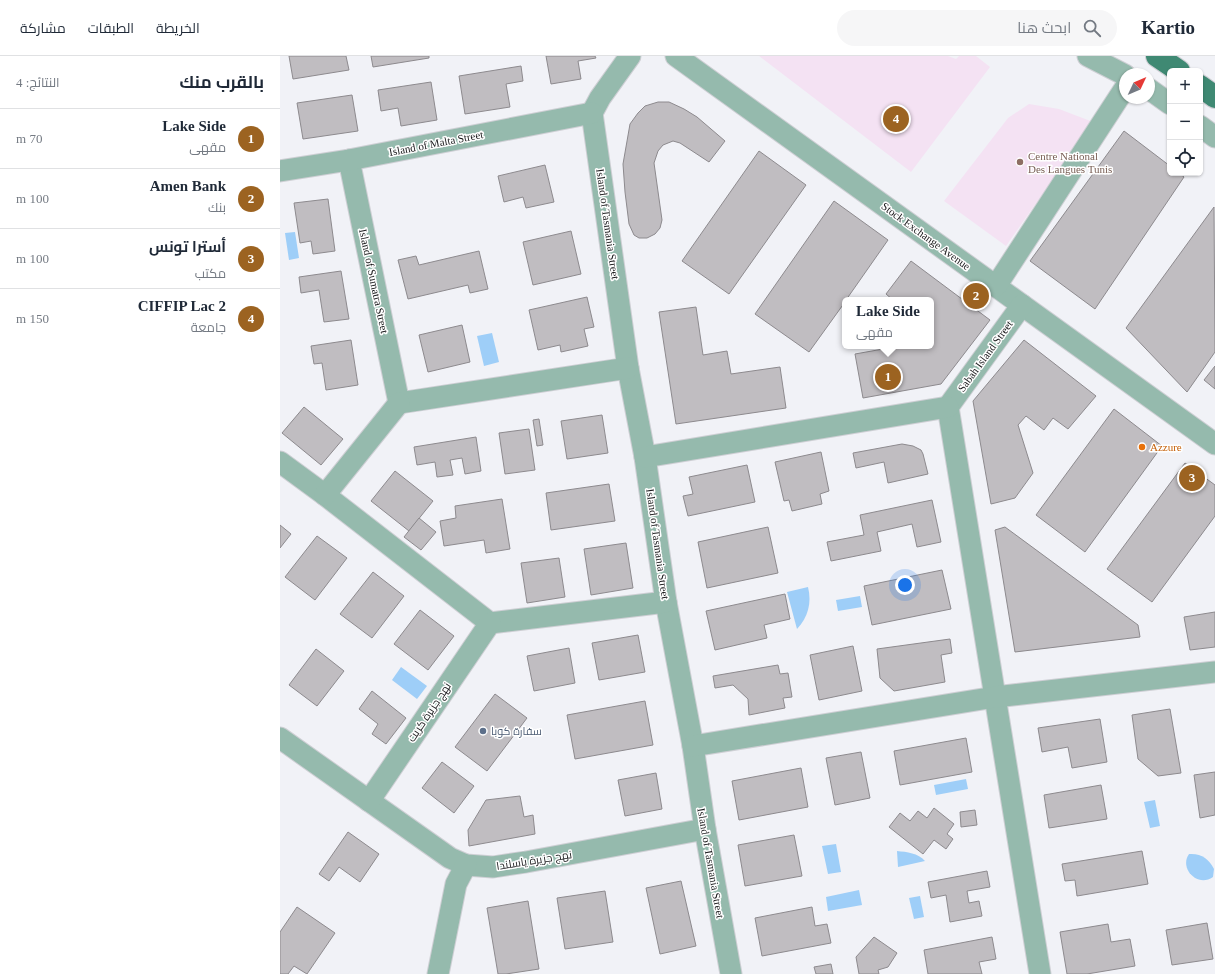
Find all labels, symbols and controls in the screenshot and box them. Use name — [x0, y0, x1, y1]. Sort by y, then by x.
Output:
search box — [837, 10, 1117, 46]
icon: search — [1081, 17, 1103, 39]
text: Kartio — [1141, 17, 1195, 38]
text: ابحث هنا — [1017, 20, 1071, 36]
text: مشاركة — [20, 21, 66, 36]
text: الطبقات — [88, 21, 134, 36]
text: الخريطة — [156, 21, 200, 36]
north arrow — [1119, 68, 1155, 104]
map controls — [1167, 68, 1203, 176]
button: + — [1167, 68, 1203, 104]
text: بالقرب منك — [180, 73, 264, 92]
text: النتائج: 4 — [16, 75, 60, 90]
pin: 4 — [883, 104, 909, 134]
button: − — [1167, 104, 1203, 140]
text: Lake Side — [162, 118, 226, 134]
street label: Island of Malta Street — [388, 128, 484, 158]
text: 70 m — [16, 131, 42, 146]
text: 1 — [248, 131, 254, 146]
text: مقهى — [189, 140, 226, 155]
button: locate — [1167, 140, 1203, 176]
place label: Centre National Des Langues Tunis — [1028, 150, 1112, 175]
marker: Centre National Des Langues Tunis — [1015, 157, 1025, 167]
street label: Island of Tasmania Street — [594, 168, 622, 280]
text: Amen Bank — [150, 178, 226, 194]
text: 100 m — [16, 191, 49, 206]
text: 2 — [248, 191, 254, 206]
text: بنك — [208, 200, 226, 215]
street label: Stock Exchange Avenue — [879, 200, 973, 272]
street label: Island of Sumatra Street — [357, 228, 391, 334]
text: أسترا تونس — [149, 239, 226, 255]
text: 100 m — [16, 251, 49, 266]
text: 3 — [248, 251, 254, 266]
text: مكتب — [195, 266, 226, 281]
pin: 2 — [963, 281, 989, 311]
popup — [842, 297, 934, 349]
text: CIFFIP Lac 2 — [138, 298, 226, 314]
text: Lake Side — [856, 303, 920, 319]
text: 150 m — [16, 311, 49, 326]
text: 4 — [248, 311, 254, 326]
street label: Sabah Island Street — [955, 318, 1015, 394]
text: جامعة — [191, 320, 226, 335]
text: مقهى — [856, 325, 893, 340]
pin: 1 — [875, 362, 901, 392]
place label: Azzure — [1150, 441, 1182, 453]
marker: Azzure — [1137, 442, 1147, 452]
pin: 3 — [1179, 463, 1205, 493]
street label: Island of Tasmania Street — [644, 488, 672, 600]
your location — [895, 575, 915, 595]
street label: نهج جزيرة كريت — [405, 680, 455, 745]
place label: سفارة كوبا — [491, 725, 542, 738]
marker: سفارة كوبا — [478, 726, 488, 736]
street label: Island of Tasmania Street — [695, 807, 727, 919]
street label: نهج جزيرة ياسلندا — [495, 848, 573, 874]

